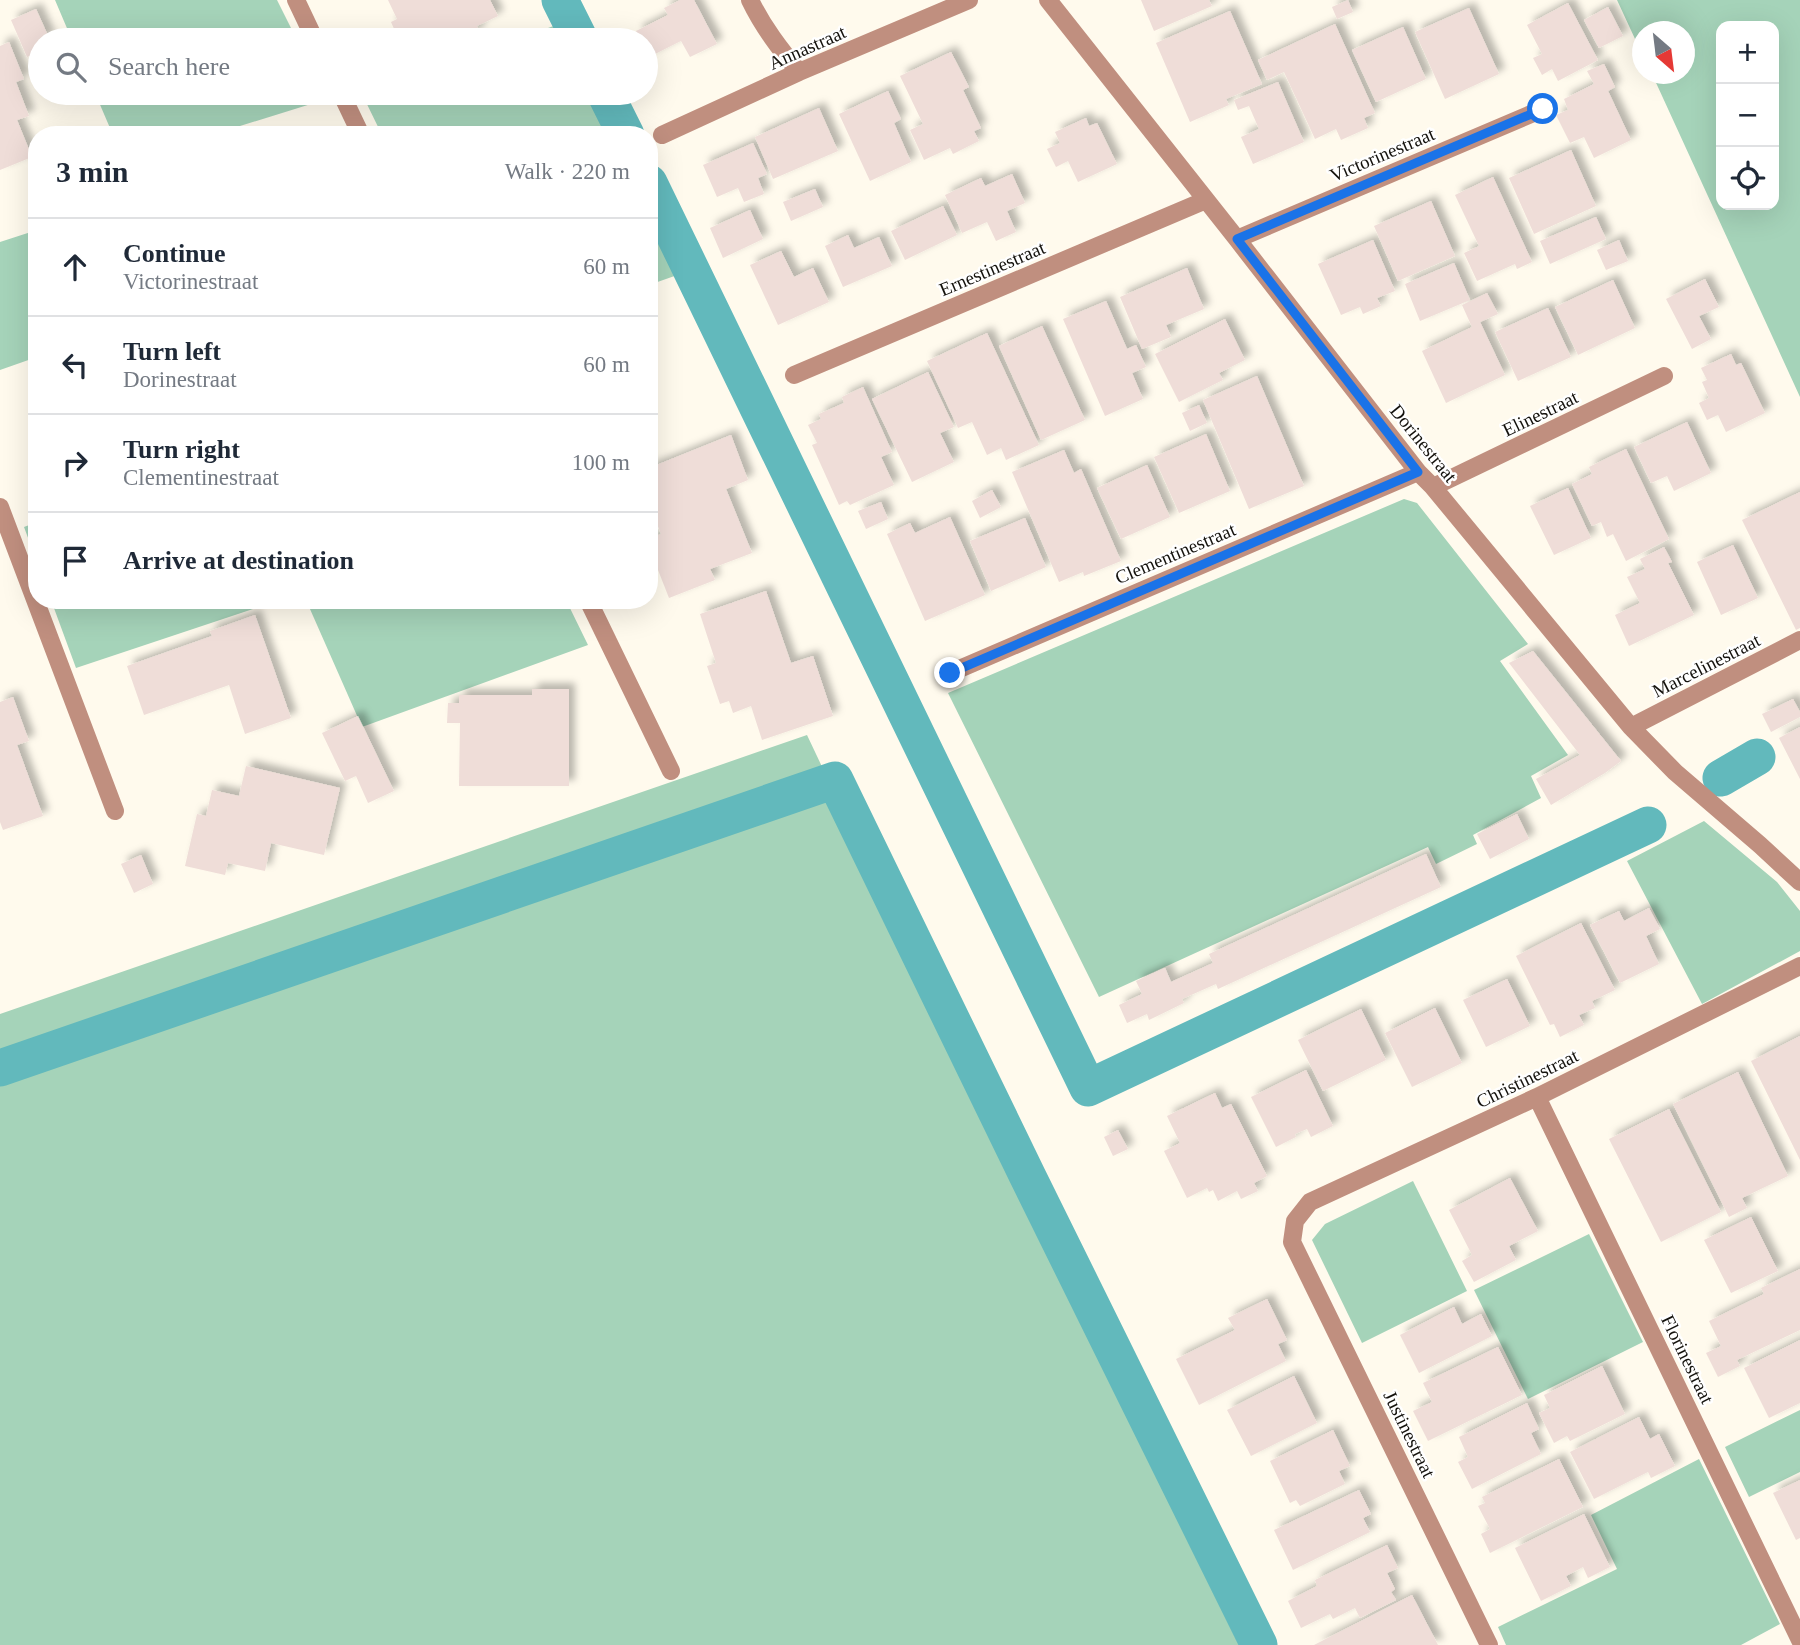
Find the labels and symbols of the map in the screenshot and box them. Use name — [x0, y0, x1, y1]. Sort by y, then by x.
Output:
street label: Annastraat — [765, 21, 850, 74]
north arrow — [1632, 21, 1695, 84]
route start — [1527, 93, 1558, 124]
street label: Victorinestraat — [1327, 123, 1438, 186]
street label: Ernestinestraat — [936, 236, 1049, 300]
street label: Elinestraat — [1499, 386, 1582, 441]
street label: Dorinestraat — [1386, 400, 1462, 487]
street label: Clementinestraat — [1112, 518, 1239, 588]
street label: Marcelinestraat — [1649, 629, 1764, 702]
route end — [934, 657, 965, 688]
street label: Christinestraat — [1473, 1044, 1582, 1112]
street label: Florinestraat — [1657, 1311, 1718, 1408]
street label: Justinestraat — [1380, 1387, 1440, 1482]

